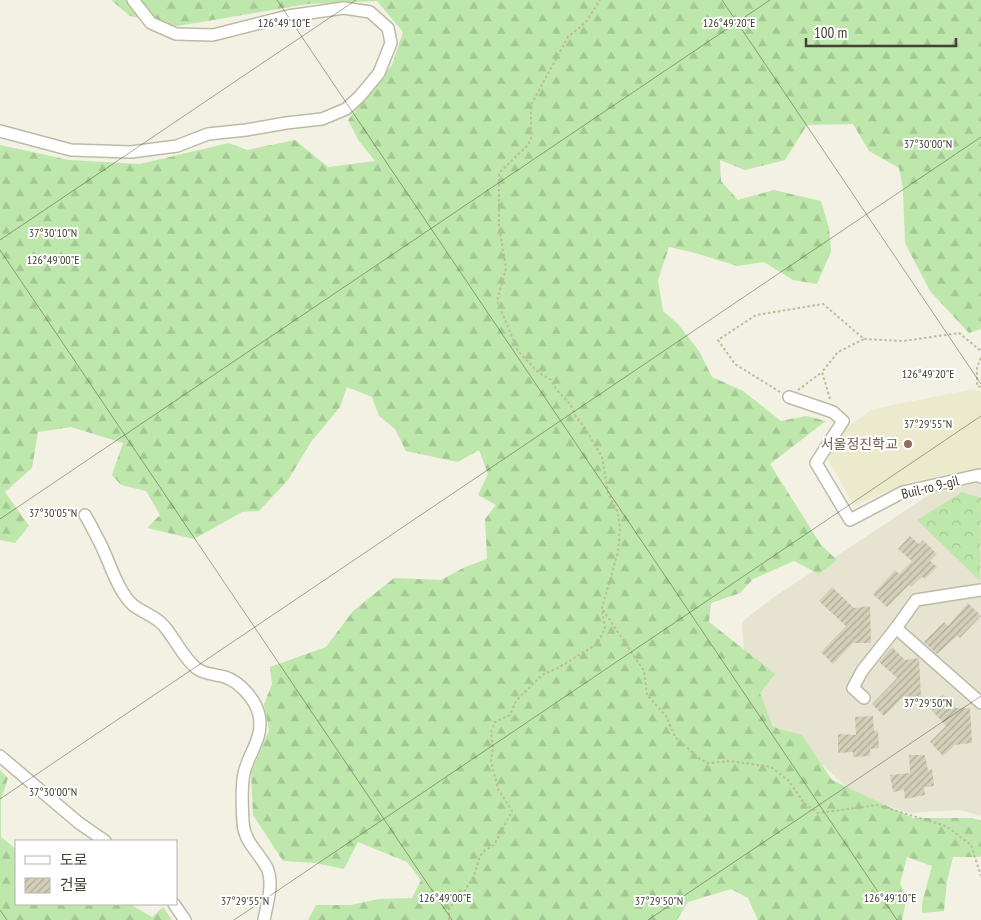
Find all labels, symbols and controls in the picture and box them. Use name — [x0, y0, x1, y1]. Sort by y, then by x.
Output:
text: 126°49'10"E — [258, 15, 310, 30]
text: 126°49'20"E — [703, 15, 755, 30]
scale bar — [806, 15, 956, 47]
text: 100 m — [814, 23, 847, 42]
text: 37°30'00"N — [904, 136, 952, 151]
text: 37°30'10"N — [29, 225, 77, 240]
text: 126°49'00"E — [27, 252, 79, 267]
text: 126°49'20"E — [902, 366, 954, 381]
text: 37°29'55"N — [904, 416, 952, 431]
place label: 서울정진학교 — [821, 435, 898, 453]
marker: 서울정진학교 — [902, 438, 914, 450]
street label: Buil-ro 9-gil — [899, 471, 961, 503]
text: 37°30'05"N — [29, 505, 77, 520]
text: 37°29'50"N — [904, 695, 952, 710]
text: 37°30'00"N — [29, 784, 77, 799]
legend — [15, 840, 178, 905]
text: 도로 — [60, 850, 88, 869]
text: 건물 — [60, 875, 88, 894]
text: 126°49'00"E — [419, 890, 471, 905]
text: 126°49'10"E — [864, 890, 916, 905]
text: 37°29'55"N — [221, 893, 269, 908]
text: 37°29'50"N — [635, 893, 683, 908]

